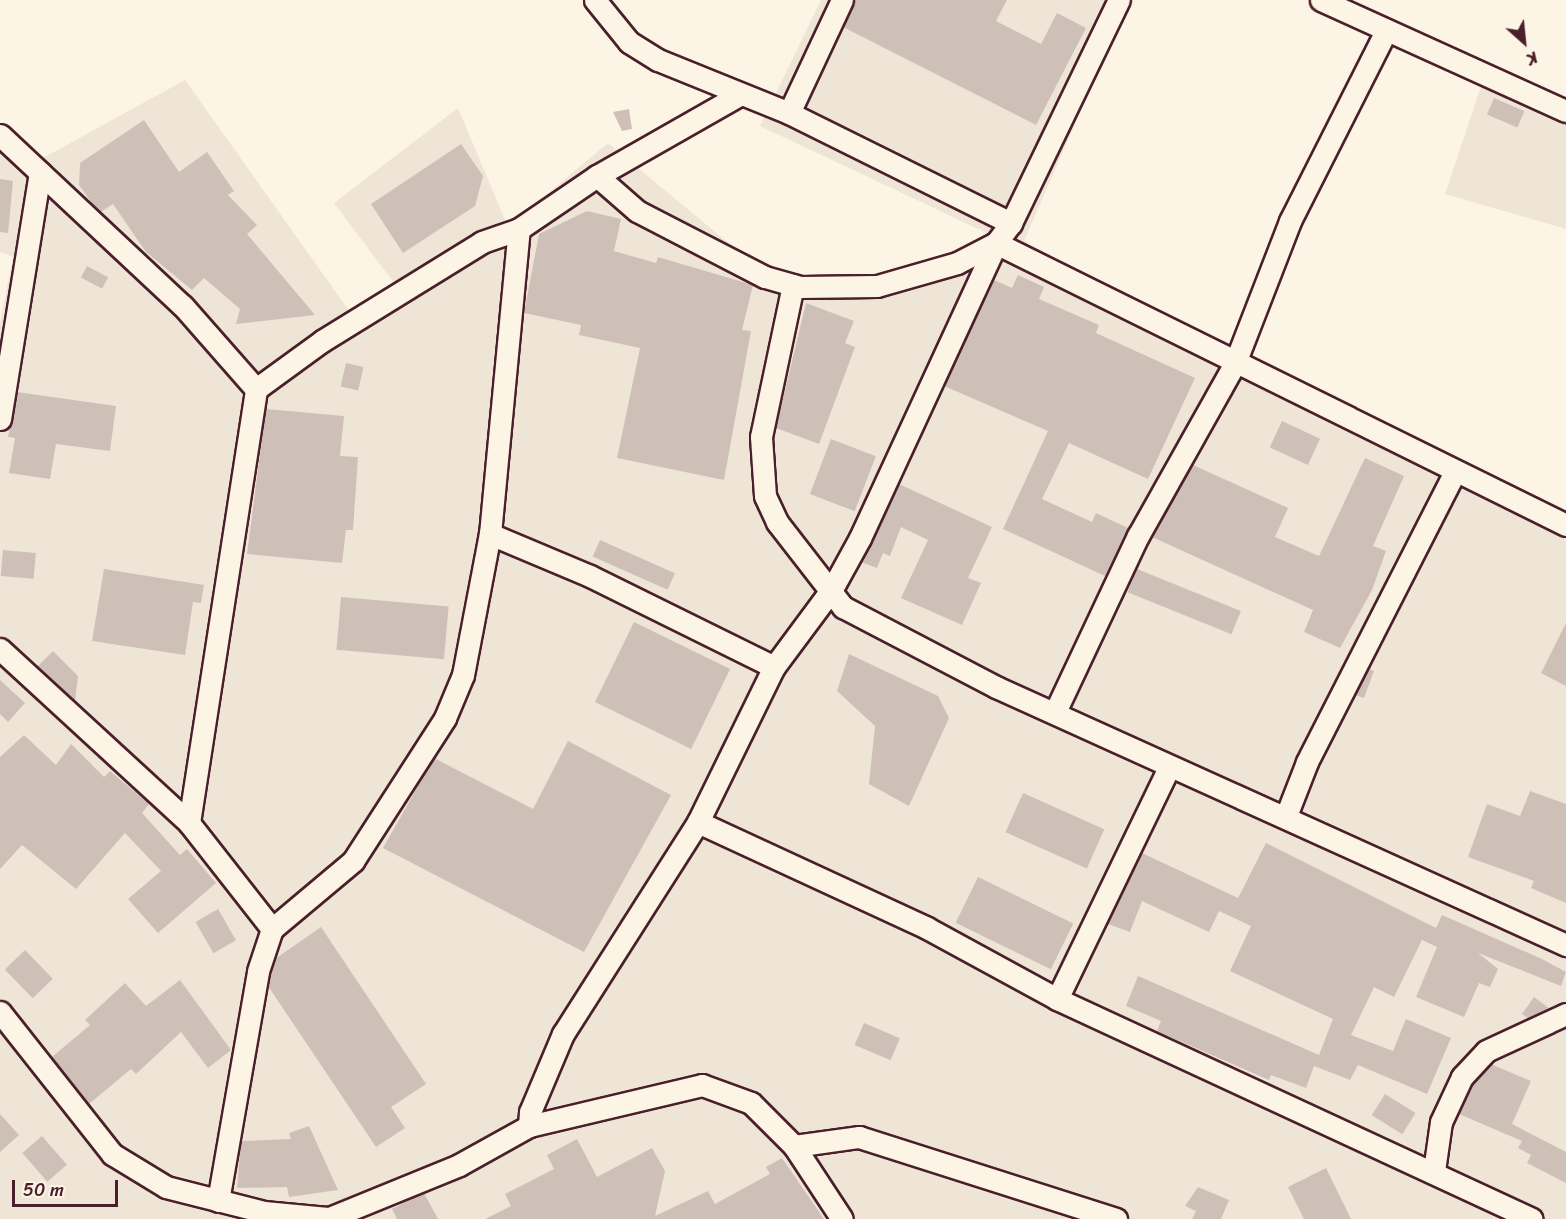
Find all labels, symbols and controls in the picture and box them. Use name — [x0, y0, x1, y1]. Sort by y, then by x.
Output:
north arrow — [1494, 12, 1554, 72]
text: K — [1521, 43, 1543, 74]
scale bar — [15, 1168, 122, 1206]
text: 50 m — [23, 1174, 64, 1206]

